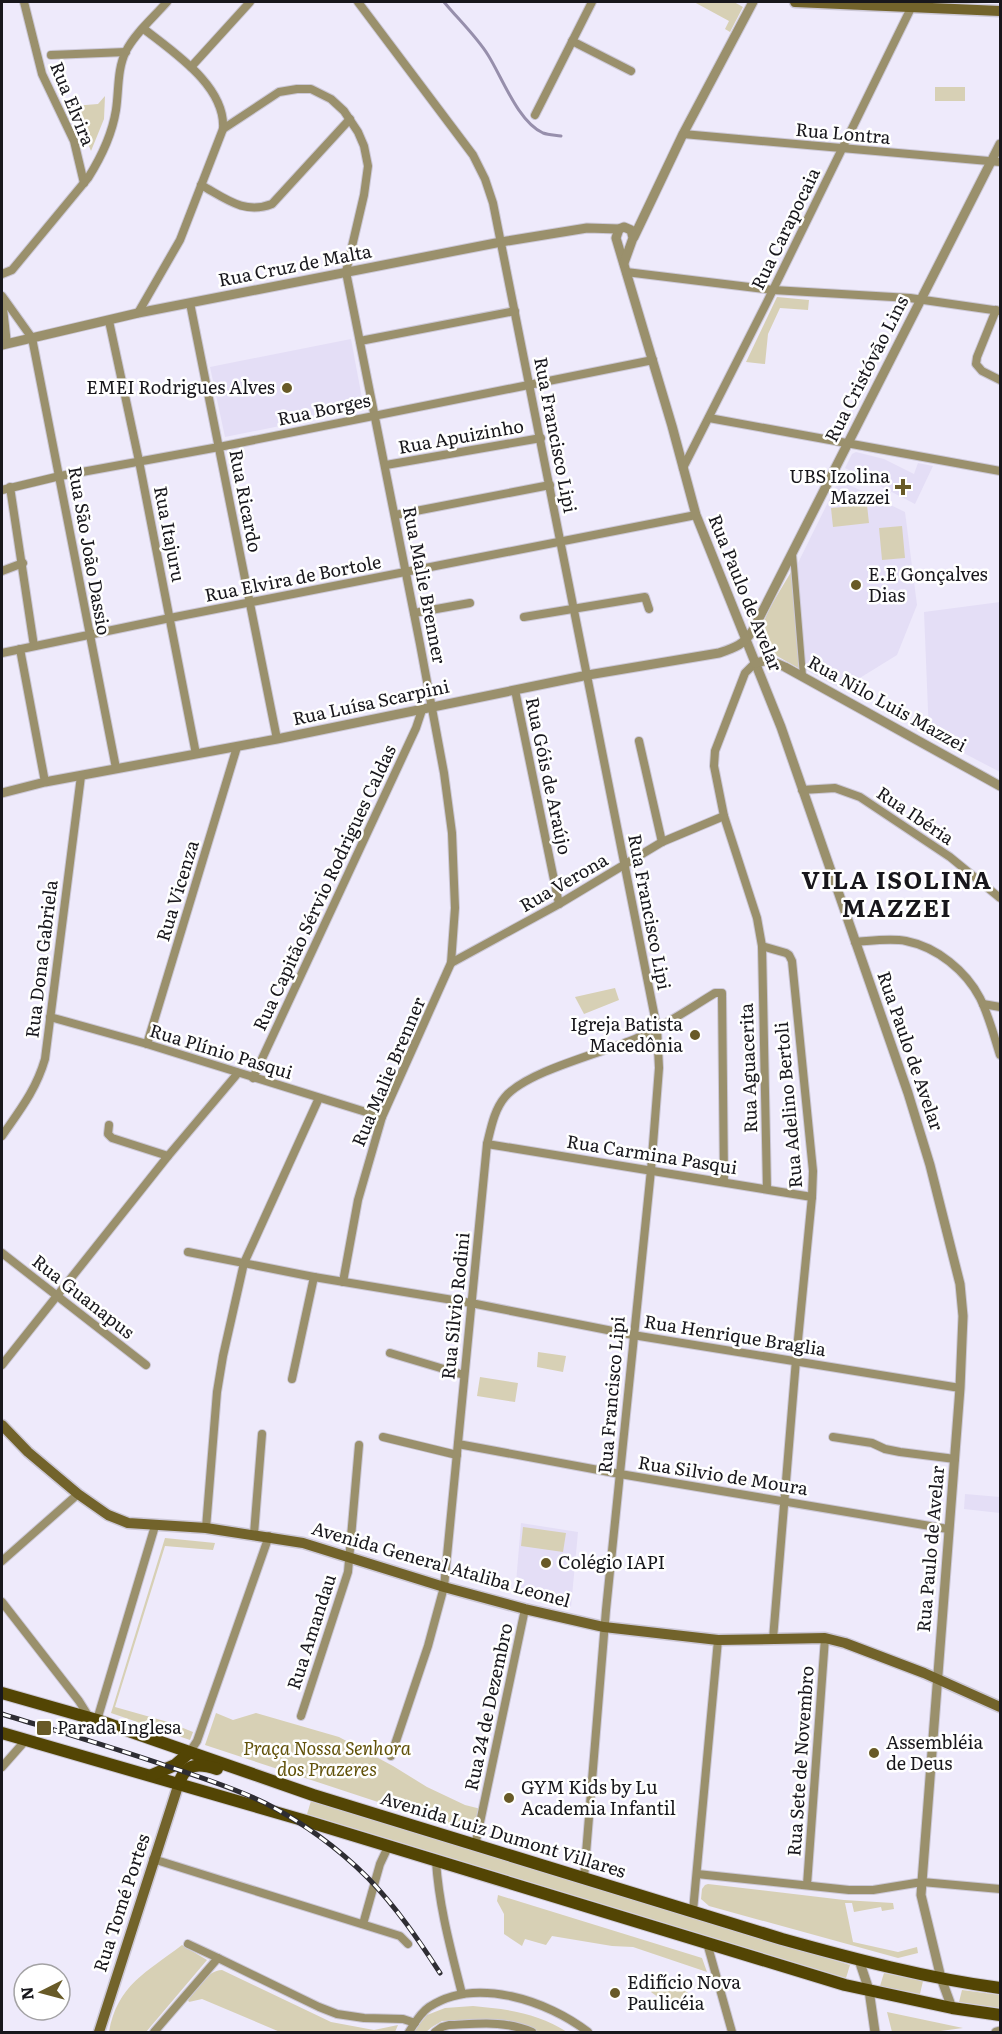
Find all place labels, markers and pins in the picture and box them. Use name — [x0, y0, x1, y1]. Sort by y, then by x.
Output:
place label: EMEI Rodrigues Alves — [86, 373, 275, 400]
marker: EMEI Rodrigues Alves — [280, 381, 294, 395]
place label: UBS Izolina Mazzei — [789, 462, 890, 510]
marker: UBS Izolina Mazzei — [894, 478, 912, 496]
place label: E.E Gonçalves Dias — [868, 560, 988, 608]
marker: E.E Gonçalves Dias — [849, 578, 863, 592]
place label: Igreja Batista Macedônia — [570, 1010, 683, 1058]
marker: Igreja Batista Macedônia — [688, 1028, 702, 1042]
place label: Colégio IAPI — [558, 1548, 665, 1575]
marker: Colégio IAPI — [539, 1556, 553, 1570]
place label: Parada Inglesa — [57, 1713, 182, 1740]
marker: Parada Inglesa — [35, 1719, 53, 1737]
place label: Assembléia de Deus — [886, 1728, 983, 1776]
marker: Assembléia de Deus — [867, 1746, 881, 1760]
place label: GYM Kids by Lu Academia Infantil — [521, 1773, 676, 1821]
marker: GYM Kids by Lu Academia Infantil — [502, 1791, 516, 1805]
place label: Edifício Nova Paulicéia — [627, 1968, 741, 2016]
marker: Edifício Nova Paulicéia — [608, 1986, 622, 2000]

